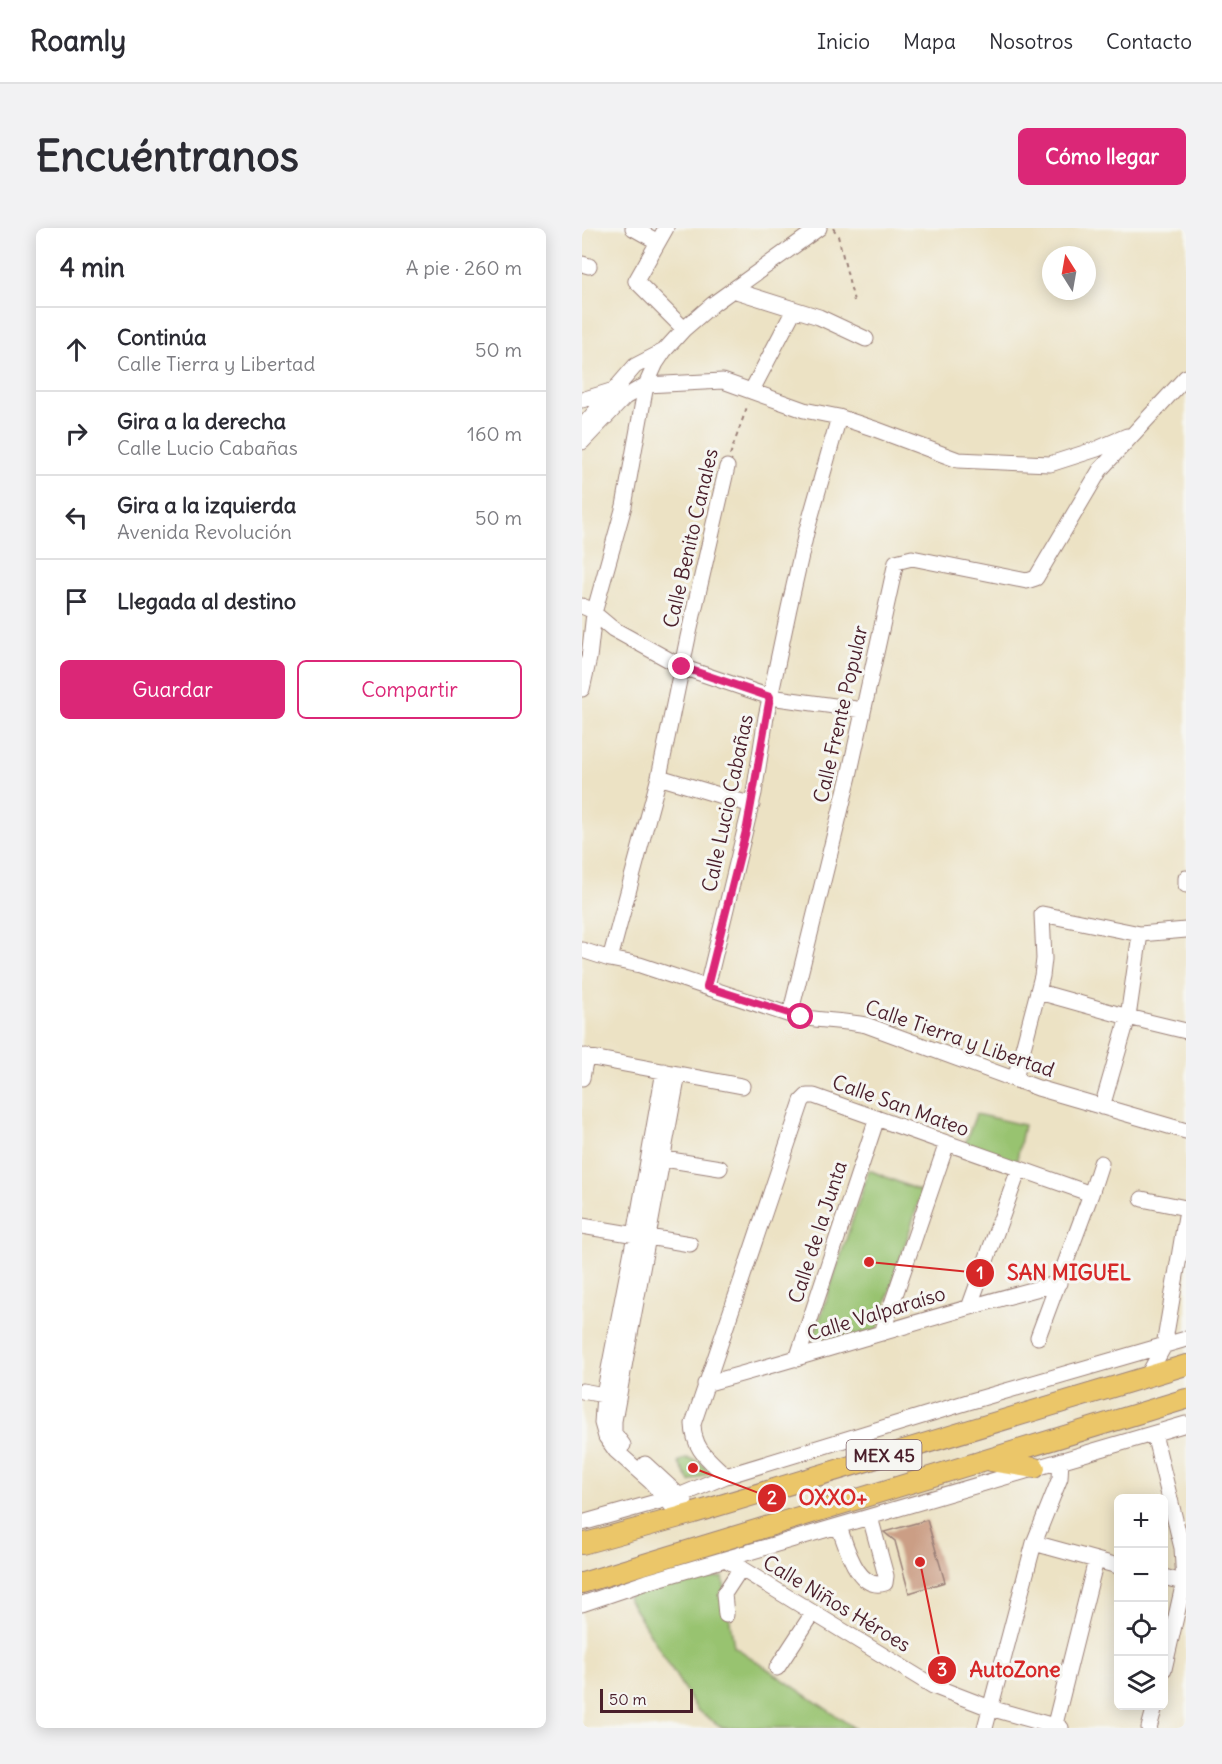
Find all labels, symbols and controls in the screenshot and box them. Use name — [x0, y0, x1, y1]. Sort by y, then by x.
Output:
text: Roamly — [30, 23, 126, 59]
text: Inicio — [817, 28, 870, 55]
text: Mapa — [903, 28, 956, 55]
text: Nosotros — [989, 28, 1073, 55]
text: Contacto — [1106, 28, 1192, 55]
button: Cómo llegar — [1018, 128, 1186, 185]
text: Encuéntranos — [36, 130, 299, 182]
north arrow — [1042, 246, 1096, 300]
text: 4 min — [60, 251, 125, 284]
text: A pie · 260 m — [406, 255, 522, 280]
text: Continúa — [117, 323, 206, 351]
icon: ahead — [60, 333, 93, 366]
text: 50 m — [475, 337, 522, 362]
text: Calle Tierra y Libertad — [117, 351, 315, 376]
text: Gira a la derecha — [117, 407, 286, 435]
icon: right — [60, 417, 93, 450]
text: 160 m — [467, 421, 522, 446]
text: Calle Lucio Cabañas — [117, 435, 298, 460]
street label: Calle Benito Canales — [657, 446, 723, 630]
text: Gira a la izquierda — [117, 491, 296, 519]
icon: left — [60, 501, 93, 534]
text: 50 m — [475, 505, 522, 530]
text: Avenida Revolución — [117, 519, 292, 544]
icon: arrive — [60, 585, 93, 618]
text: Llegada al destino — [117, 587, 296, 615]
street label: Calle Frente Popular — [807, 623, 873, 805]
route end — [668, 653, 694, 679]
button: Guardar — [60, 660, 285, 719]
button: Compartir — [297, 660, 522, 719]
street label: Calle Lucio Cabañas — [696, 712, 758, 894]
street label: Calle Tierra y Libertad — [862, 994, 1058, 1082]
route start — [787, 1003, 813, 1029]
street label: Calle San Mateo — [829, 1069, 973, 1141]
street label: Calle de la Junta — [782, 1158, 852, 1306]
callout: SAN MIGUEL — [965, 1253, 1143, 1292]
text: SAN MIGUEL — [1007, 1259, 1131, 1286]
text: 1 — [976, 1261, 984, 1284]
street label: Calle Valparaíso — [804, 1280, 948, 1346]
road number: MEX 45 — [846, 1440, 922, 1470]
callout: OXXO+ — [757, 1478, 880, 1517]
text: OXXO+ — [799, 1484, 867, 1511]
text: 2 — [767, 1486, 777, 1509]
map controls — [1114, 1494, 1168, 1710]
button: + — [1114, 1494, 1168, 1548]
button: − — [1114, 1548, 1168, 1602]
street label: Calle Niños Héroes — [759, 1549, 915, 1657]
button: locate — [1114, 1602, 1168, 1656]
callout: AutoZone — [927, 1650, 1072, 1689]
text: AutoZone — [969, 1656, 1061, 1683]
button: layers — [1114, 1656, 1168, 1710]
text: 3 — [937, 1658, 947, 1681]
scale bar — [600, 1686, 693, 1714]
text: 50 m — [609, 1689, 647, 1709]

